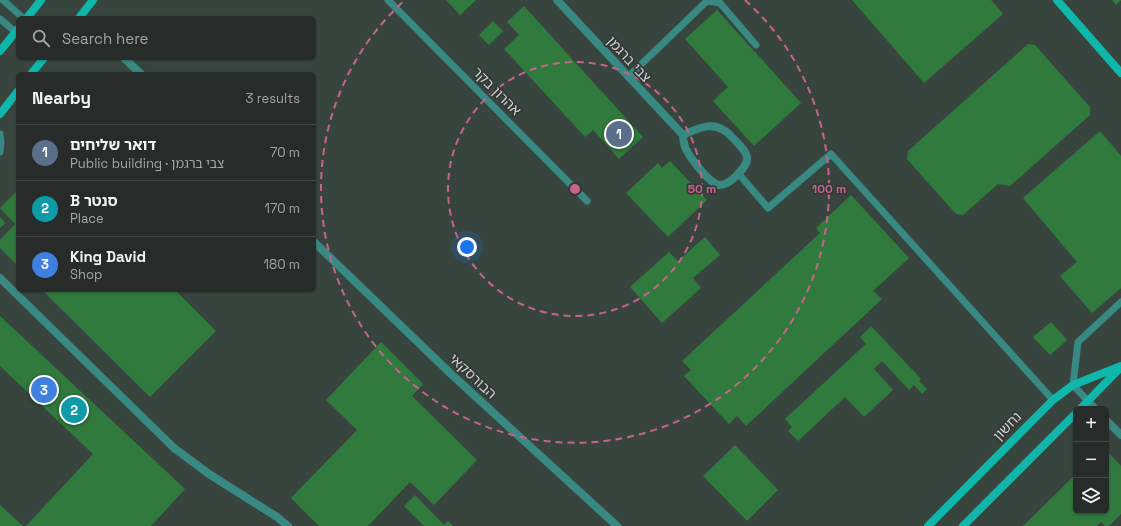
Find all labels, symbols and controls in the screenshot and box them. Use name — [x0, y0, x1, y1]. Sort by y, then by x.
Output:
search box — [16, 16, 316, 60]
icon: search — [30, 27, 52, 49]
text: Search here — [62, 29, 148, 48]
street label: צבי ברגמן — [603, 32, 655, 86]
street label: אהרון בקר — [469, 63, 525, 119]
text: Nearby — [32, 87, 91, 109]
text: 3 results — [246, 90, 300, 107]
pin: 1 — [606, 119, 632, 149]
text: דואר שליחים — [70, 135, 156, 154]
text: 1 — [42, 144, 48, 161]
text: 70 m — [270, 144, 300, 161]
text: Public building · צבי ברגמן — [70, 155, 224, 172]
text: 50 m — [688, 181, 716, 197]
text: 100 m — [812, 181, 846, 197]
centre of rings — [568, 182, 582, 196]
text: B סנטר — [70, 191, 118, 210]
text: 2 — [41, 200, 49, 217]
text: 170 m — [264, 200, 300, 217]
text: Place — [70, 210, 104, 227]
your location — [457, 237, 477, 257]
text: King David — [70, 247, 146, 266]
text: 3 — [41, 256, 49, 273]
text: 180 m — [264, 256, 300, 273]
text: Shop — [70, 266, 102, 283]
street label: הבורסקאי — [445, 349, 501, 403]
pin: 3 — [31, 375, 57, 405]
pin: 2 — [61, 395, 87, 425]
map controls — [1073, 406, 1109, 514]
button: + — [1073, 406, 1109, 442]
street label: נחשון — [989, 408, 1025, 444]
button: − — [1073, 442, 1109, 478]
button: layers — [1073, 478, 1109, 514]

